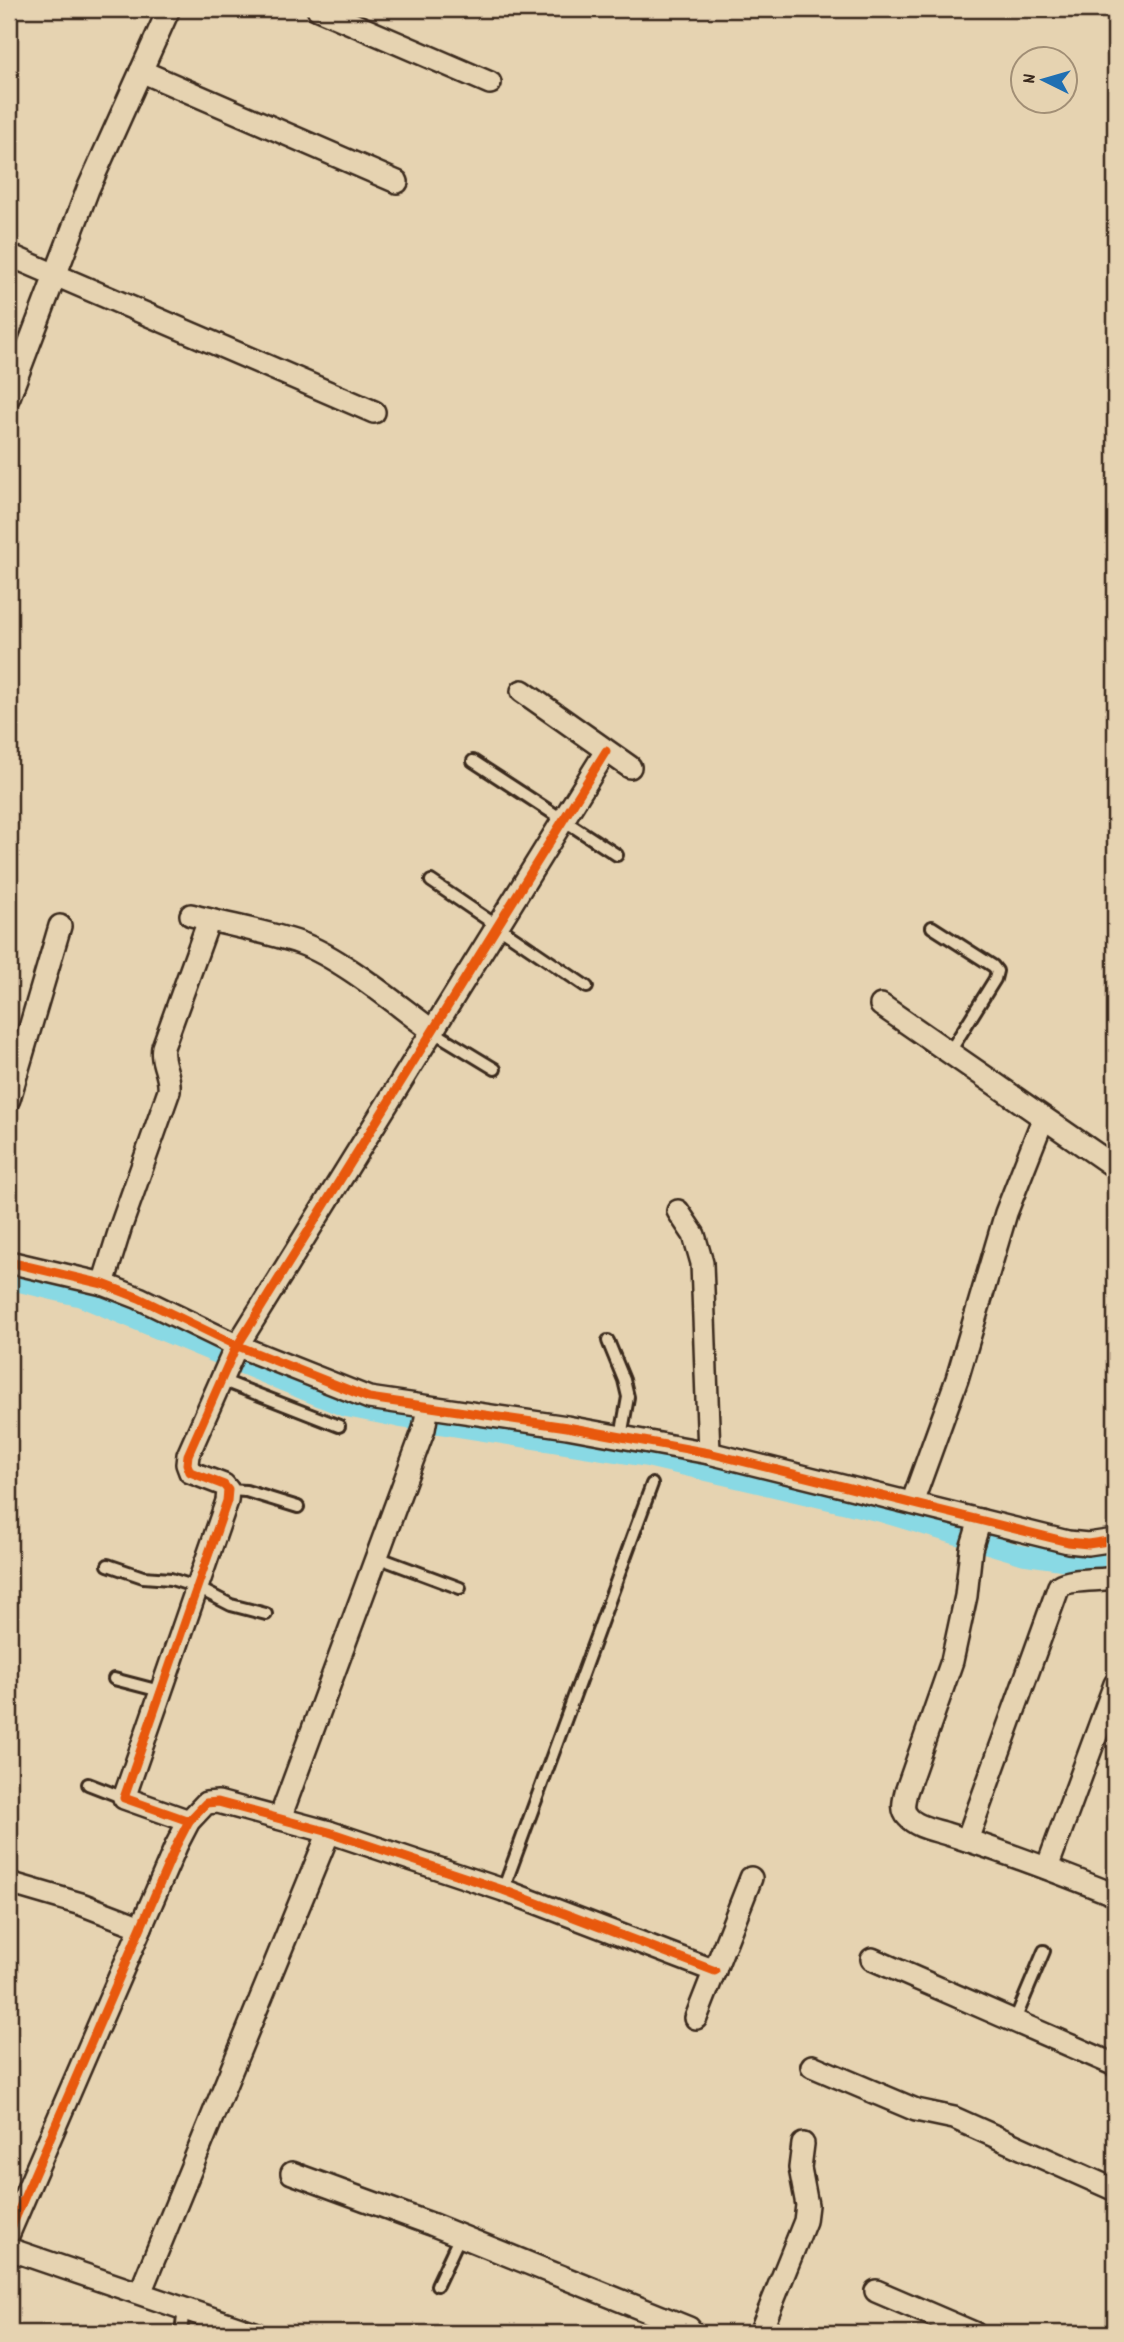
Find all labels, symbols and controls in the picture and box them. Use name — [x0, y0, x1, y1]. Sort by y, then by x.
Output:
north arrow — [1009, 46, 1078, 116]
text: N — [1017, 73, 1044, 85]

